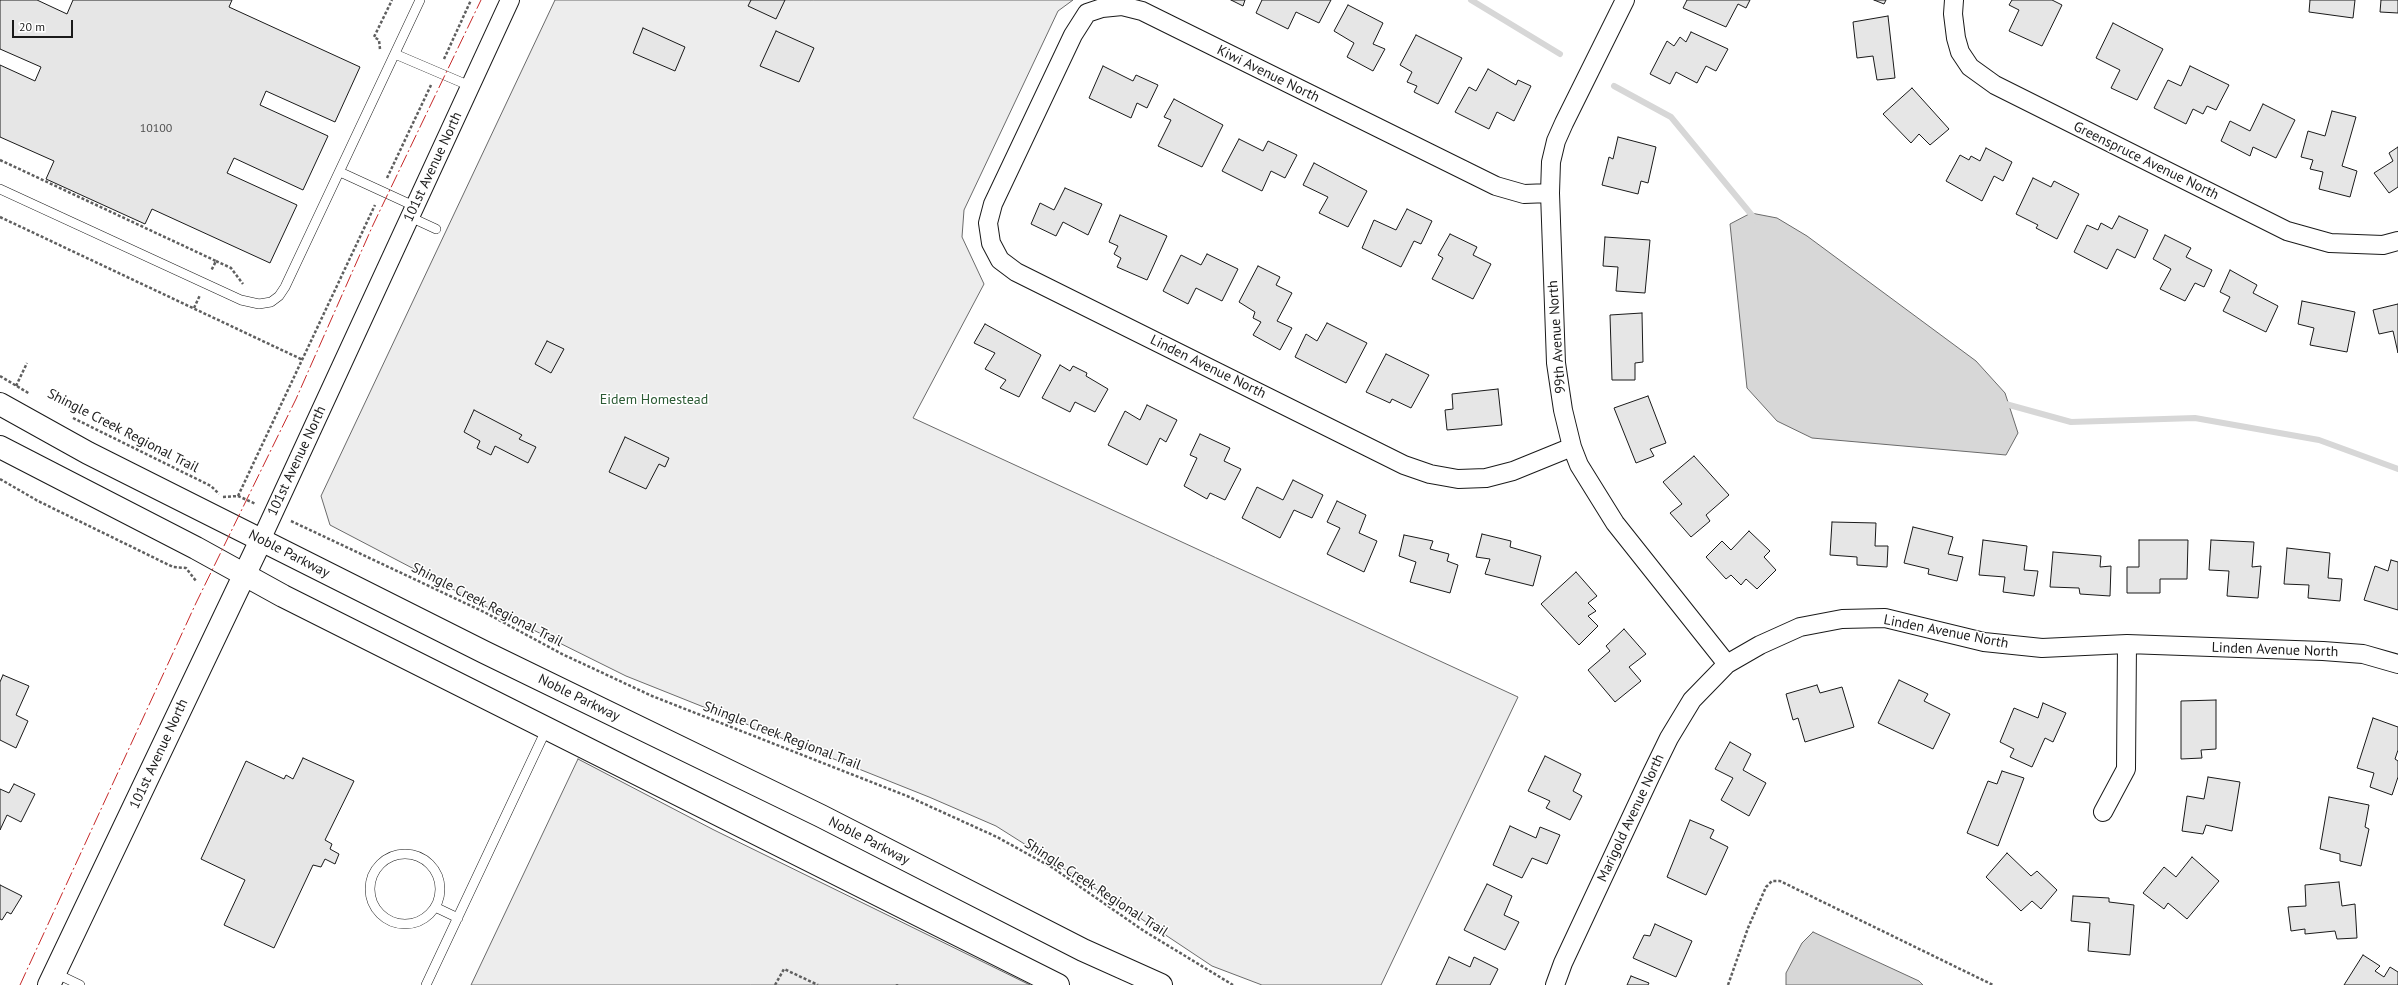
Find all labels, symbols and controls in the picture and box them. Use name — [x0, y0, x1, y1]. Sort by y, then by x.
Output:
scale bar — [14, 12, 75, 38]
text: 20 m — [19, 19, 45, 34]
street label: Kiwi Avenue North — [1214, 42, 1322, 106]
street label: 101st Avenue North — [400, 109, 466, 225]
street label: Greenspruce Avenue North — [2071, 118, 2221, 204]
house number: 10100 — [140, 122, 172, 136]
street label: 99th Avenue North — [1545, 280, 1569, 394]
street label: Linden Avenue North — [1147, 332, 1269, 402]
street label: Shingle Creek Regional Trail — [44, 385, 202, 477]
park label: Eidem Homestead — [600, 392, 708, 408]
street label: 101st Avenue North — [264, 403, 330, 519]
street label: Noble Parkway — [246, 526, 332, 582]
street label: Shingle Creek Regional Trail — [408, 559, 566, 651]
street label: Linden Avenue North — [1882, 612, 2010, 652]
street label: Linden Avenue North — [2211, 639, 2339, 661]
street label: Noble Parkway — [535, 671, 623, 725]
street label: 101st Avenue North — [126, 696, 192, 812]
street label: Shingle Creek Regional Trail — [701, 698, 863, 774]
street label: Marigold Avenue North — [1594, 752, 1668, 884]
street label: Noble Parkway — [826, 813, 912, 869]
street label: Shingle Creek Regional Trail — [1021, 835, 1171, 941]

